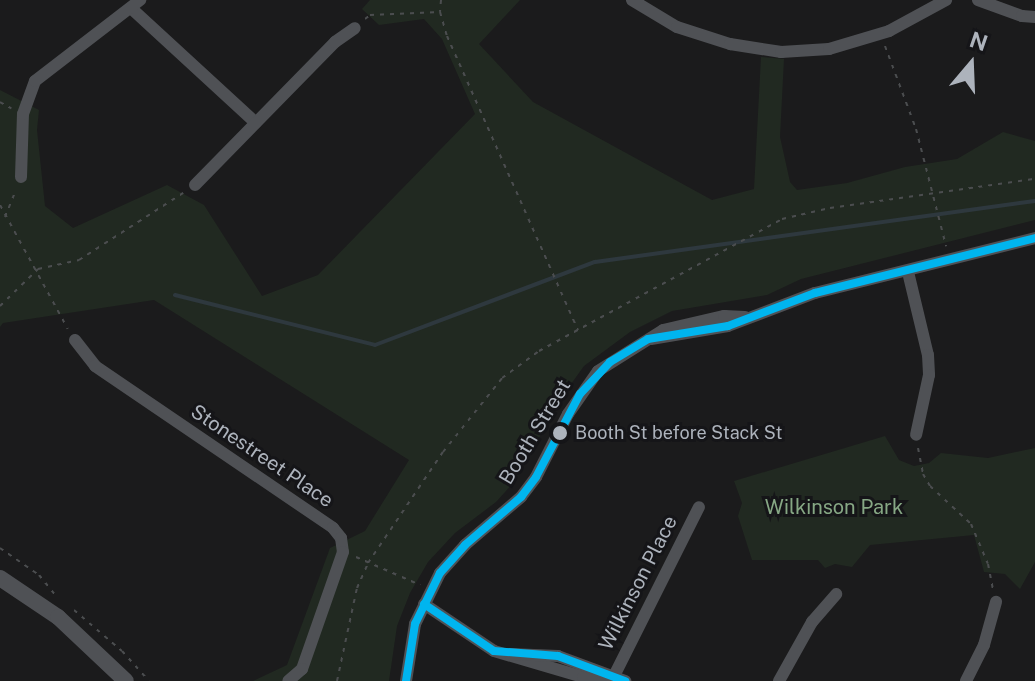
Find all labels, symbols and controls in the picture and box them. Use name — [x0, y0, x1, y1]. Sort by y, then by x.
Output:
north arrow — [931, 24, 1011, 104]
text: N — [966, 26, 991, 56]
street label: Booth Street — [494, 375, 576, 489]
street label: Stonestreet Place — [186, 399, 338, 513]
place label: Booth St before Stack St — [575, 422, 783, 444]
marker: Booth St before Stack St — [552, 425, 568, 441]
park label: Wilkinson Park — [765, 495, 903, 519]
street label: Wilkinson Place — [594, 512, 682, 654]

